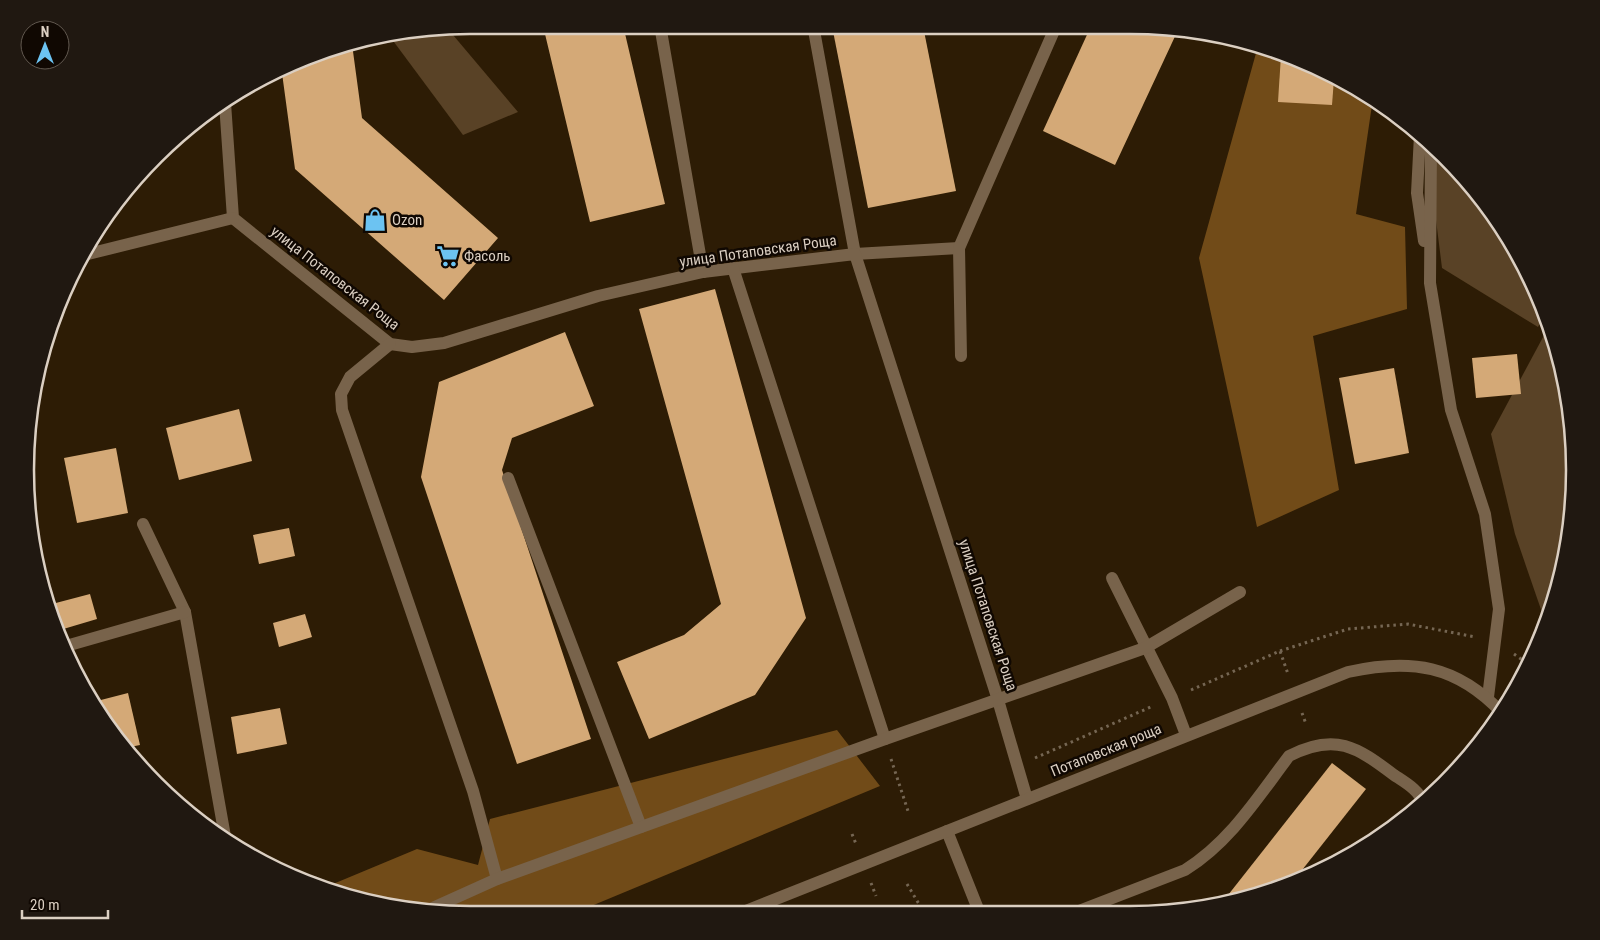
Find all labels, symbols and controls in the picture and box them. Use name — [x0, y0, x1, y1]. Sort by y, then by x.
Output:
north arrow — [20, 20, 70, 70]
text: N — [41, 24, 49, 40]
shop icon: Ozon — [362, 207, 388, 233]
place label: Ozon — [392, 211, 422, 229]
street label: улица Потаповская Роща — [267, 222, 403, 334]
street label: улица Потаповская Роща — [678, 231, 838, 271]
supermarket icon: Фасоль — [435, 243, 461, 269]
place label: Фасоль — [464, 247, 511, 265]
street label: улица Потаповская Роща — [955, 537, 1021, 693]
street label: Потаповская роща — [1048, 720, 1164, 780]
scale bar — [22, 888, 109, 920]
text: 20 m — [30, 896, 60, 914]

